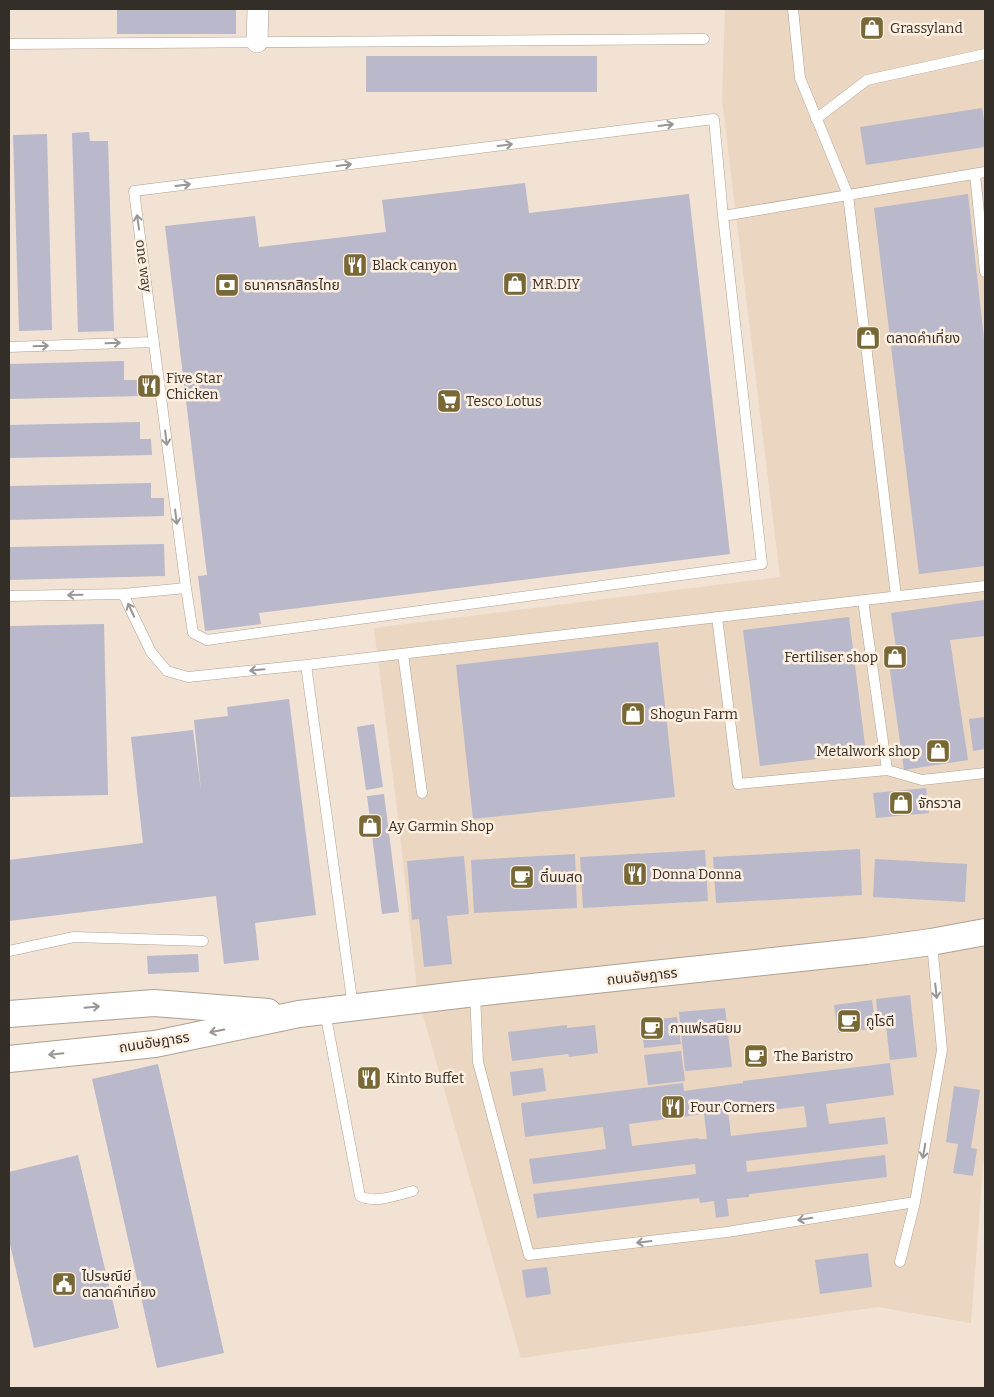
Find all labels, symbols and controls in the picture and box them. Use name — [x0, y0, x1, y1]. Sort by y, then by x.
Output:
shop icon: Grassyland — [859, 15, 885, 41]
place label: Grassyland — [890, 20, 963, 37]
one-way arrow — [658, 120, 674, 130]
one-way arrow — [497, 140, 513, 150]
one-way arrow — [336, 160, 352, 170]
one-way arrow — [174, 180, 190, 190]
one-way arrow — [133, 214, 143, 230]
street label: one way — [132, 239, 155, 294]
restaurant icon: Black canyon — [342, 252, 368, 278]
place label: Black canyon — [372, 257, 457, 274]
shop icon: MR.DIY — [502, 271, 528, 297]
bank icon: ธนาคารกสิกรไทย — [214, 272, 240, 298]
place label: MR.DIY — [532, 276, 580, 293]
place label: ธนาคารกสิกรไทย — [244, 277, 340, 294]
shop icon: ตลาดคำเที่ยง — [855, 325, 881, 351]
place label: ตลาดคำเที่ยง — [886, 328, 960, 347]
one-way arrow — [104, 338, 120, 348]
one-way arrow — [33, 341, 49, 350]
place label: Five Star Chicken — [166, 370, 222, 403]
restaurant icon: Five Star Chicken — [136, 373, 162, 399]
supermarket icon: Tesco Lotus — [436, 388, 462, 414]
place label: Tesco Lotus — [466, 393, 542, 410]
one-way arrow — [161, 429, 171, 445]
one-way arrow — [171, 508, 181, 524]
one-way arrow — [67, 590, 83, 599]
one-way arrow — [126, 603, 135, 618]
shop icon: Fertiliser shop — [882, 644, 908, 670]
place label: Fertiliser shop — [784, 649, 878, 666]
one-way arrow — [250, 665, 266, 675]
shop icon: Shogun Farm — [620, 701, 646, 727]
place label: Shogun Farm — [650, 706, 738, 723]
shop icon: Metalwork shop — [925, 738, 951, 764]
place label: Metalwork shop — [816, 743, 920, 760]
shop icon: จักรวาล — [888, 790, 914, 816]
place label: จักรวาล — [918, 795, 961, 812]
shop icon: Ay Garmin Shop — [357, 813, 383, 839]
place label: Ay Garmin Shop — [388, 818, 494, 835]
restaurant icon: Donna Donna — [622, 861, 648, 887]
cafe icon: ตี๋นมสด — [509, 864, 535, 890]
place label: Donna Donna — [652, 866, 742, 883]
place label: ตี๋นมสด — [540, 867, 583, 886]
street label: ถนนอัษฎาธร — [606, 964, 678, 989]
one-way arrow — [931, 982, 941, 998]
one-way arrow — [84, 1003, 100, 1012]
cafe icon: กูโรตี — [836, 1008, 862, 1034]
place label: กูโรตี — [866, 1013, 894, 1030]
cafe icon: กาแฟรสนิยม — [639, 1015, 665, 1041]
place label: กาแฟรสนิยม — [670, 1020, 742, 1037]
one-way arrow — [209, 1027, 225, 1037]
street label: ถนนอัษฎาธร — [118, 1029, 191, 1056]
cafe icon: The Baristro — [743, 1043, 769, 1069]
place label: The Baristro — [774, 1048, 853, 1065]
one-way arrow — [48, 1049, 64, 1059]
restaurant icon: Kinto Buffet — [356, 1065, 382, 1091]
place label: Kinto Buffet — [386, 1070, 464, 1087]
restaurant icon: Four Corners — [660, 1094, 686, 1120]
place label: Four Corners — [690, 1099, 775, 1116]
one-way arrow — [918, 1143, 928, 1159]
one-way arrow — [797, 1215, 813, 1225]
one-way arrow — [636, 1237, 652, 1247]
place label: ไปรษณีย์ ตลาดคำเที่ยง — [81, 1268, 156, 1301]
public building icon: ไปรษณีย์ ตลาดคำเที่ยง — [51, 1271, 77, 1297]

